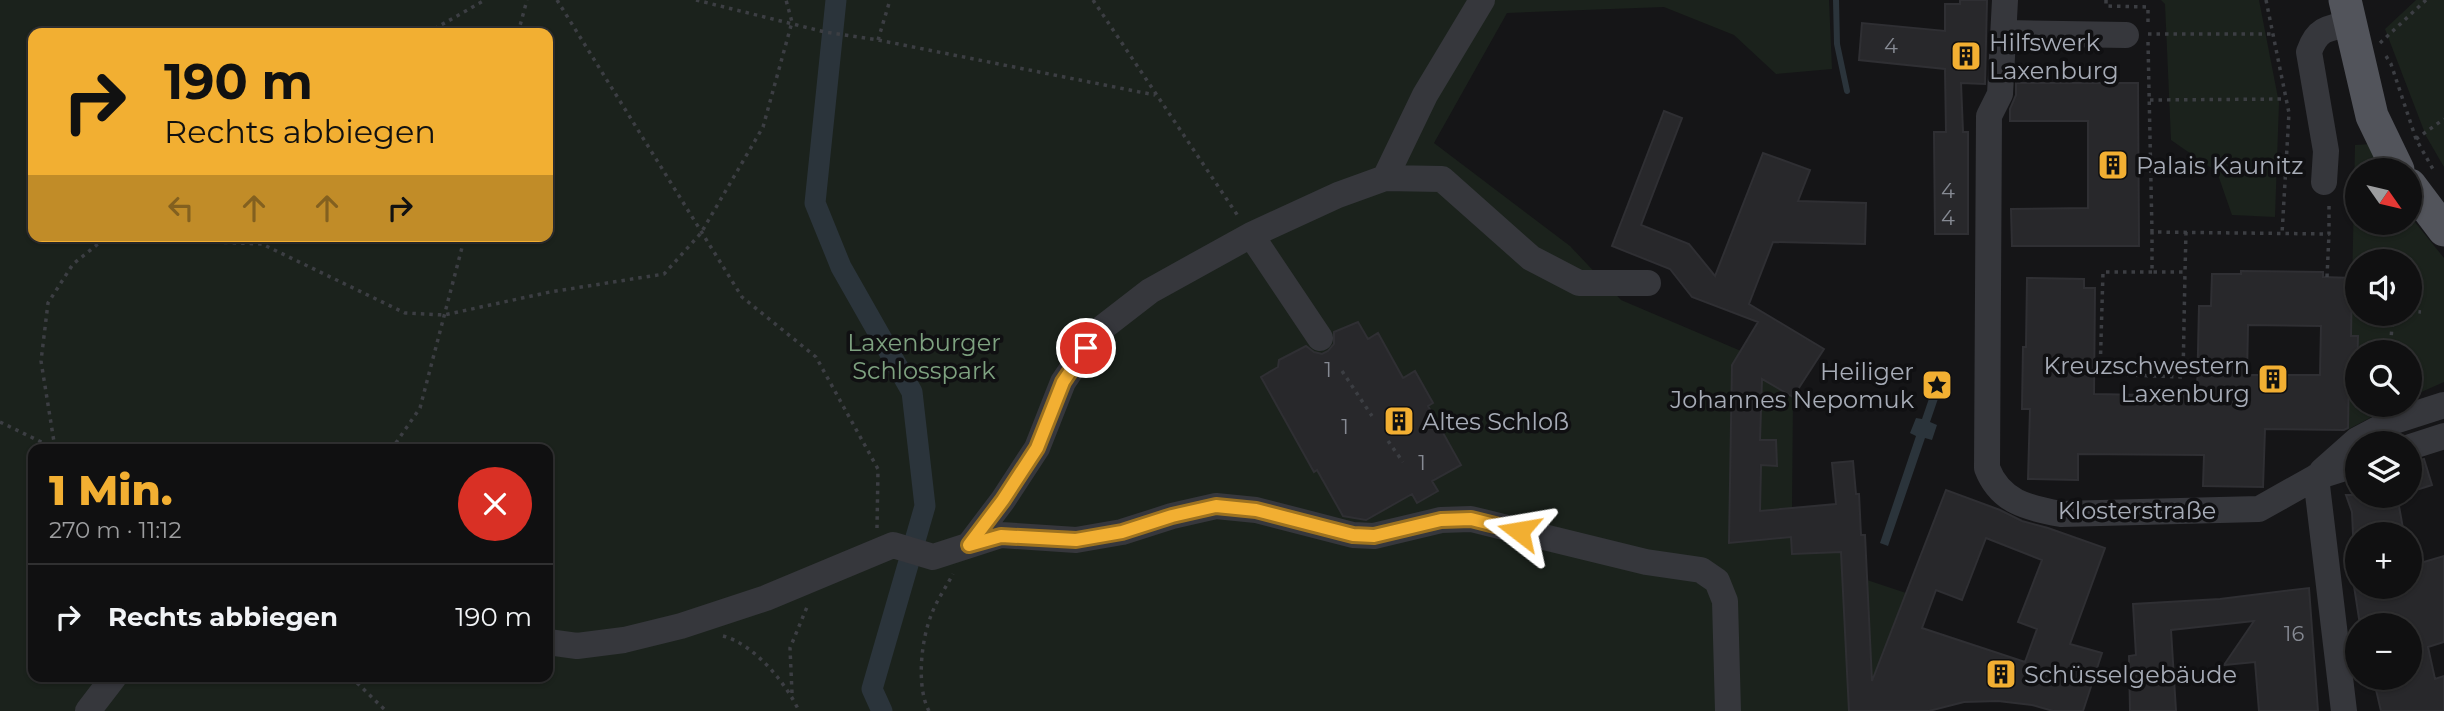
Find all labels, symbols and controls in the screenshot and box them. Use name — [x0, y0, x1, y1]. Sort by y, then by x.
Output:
place label: Hilfswerk Laxenburg — [1989, 28, 2119, 85]
house number: 4 — [1884, 33, 1898, 58]
building icon: Hilfswerk Laxenburg — [1949, 39, 1983, 73]
text: 190 m — [164, 52, 313, 111]
icon: right — [49, 56, 140, 147]
text: Rechts abbiegen — [164, 112, 436, 151]
building icon: Palais Kaunitz — [2096, 148, 2130, 182]
place label: Palais Kaunitz — [2136, 151, 2304, 180]
north arrow — [2345, 158, 2422, 234]
map controls — [2345, 158, 2422, 690]
house number: 4 — [1941, 178, 1955, 203]
icon: left — [162, 189, 200, 227]
icon: ahead — [235, 189, 273, 227]
icon: ahead — [308, 189, 346, 227]
icon: right — [381, 189, 419, 227]
house number: 4 — [1941, 205, 1955, 230]
button: sound — [2345, 249, 2422, 326]
pin — [1056, 318, 1116, 378]
park label: Laxenburger Schlosspark — [847, 328, 1001, 385]
icon: arrive — [1067, 329, 1105, 367]
button: search — [2345, 340, 2422, 417]
place label: Kreuzschwestern Laxenburg — [2044, 351, 2250, 408]
house number: 1 — [1324, 357, 1332, 382]
place label: Heiliger Johannes Nepomuk — [1669, 357, 1915, 414]
building icon: Kreuzschwestern Laxenburg — [2256, 362, 2290, 396]
place icon: Heiliger Johannes Nepomuk — [1920, 368, 1954, 402]
building icon: Altes Schloß — [1382, 404, 1416, 438]
place label: Altes Schloß — [1422, 407, 1569, 436]
house number: 1 — [1341, 414, 1349, 439]
button: layers — [2345, 431, 2422, 508]
house number: 1 — [1418, 450, 1426, 475]
text: 1 Min. — [49, 464, 173, 516]
button: close — [458, 467, 532, 541]
position arrow — [1482, 494, 1556, 568]
street label: Klosterstraße — [2058, 496, 2216, 525]
text: 270 m · 11:12 — [49, 516, 181, 544]
button: + — [2345, 522, 2422, 599]
icon: right — [49, 598, 87, 636]
text: Rechts abbiegen — [108, 601, 338, 633]
text: 190 m — [455, 601, 532, 633]
button: − — [2345, 613, 2422, 690]
house number: 16 — [2284, 621, 2304, 646]
building icon: Schüsselgebäude — [1984, 657, 2018, 691]
place label: Schüsselgebäude — [2024, 660, 2237, 689]

